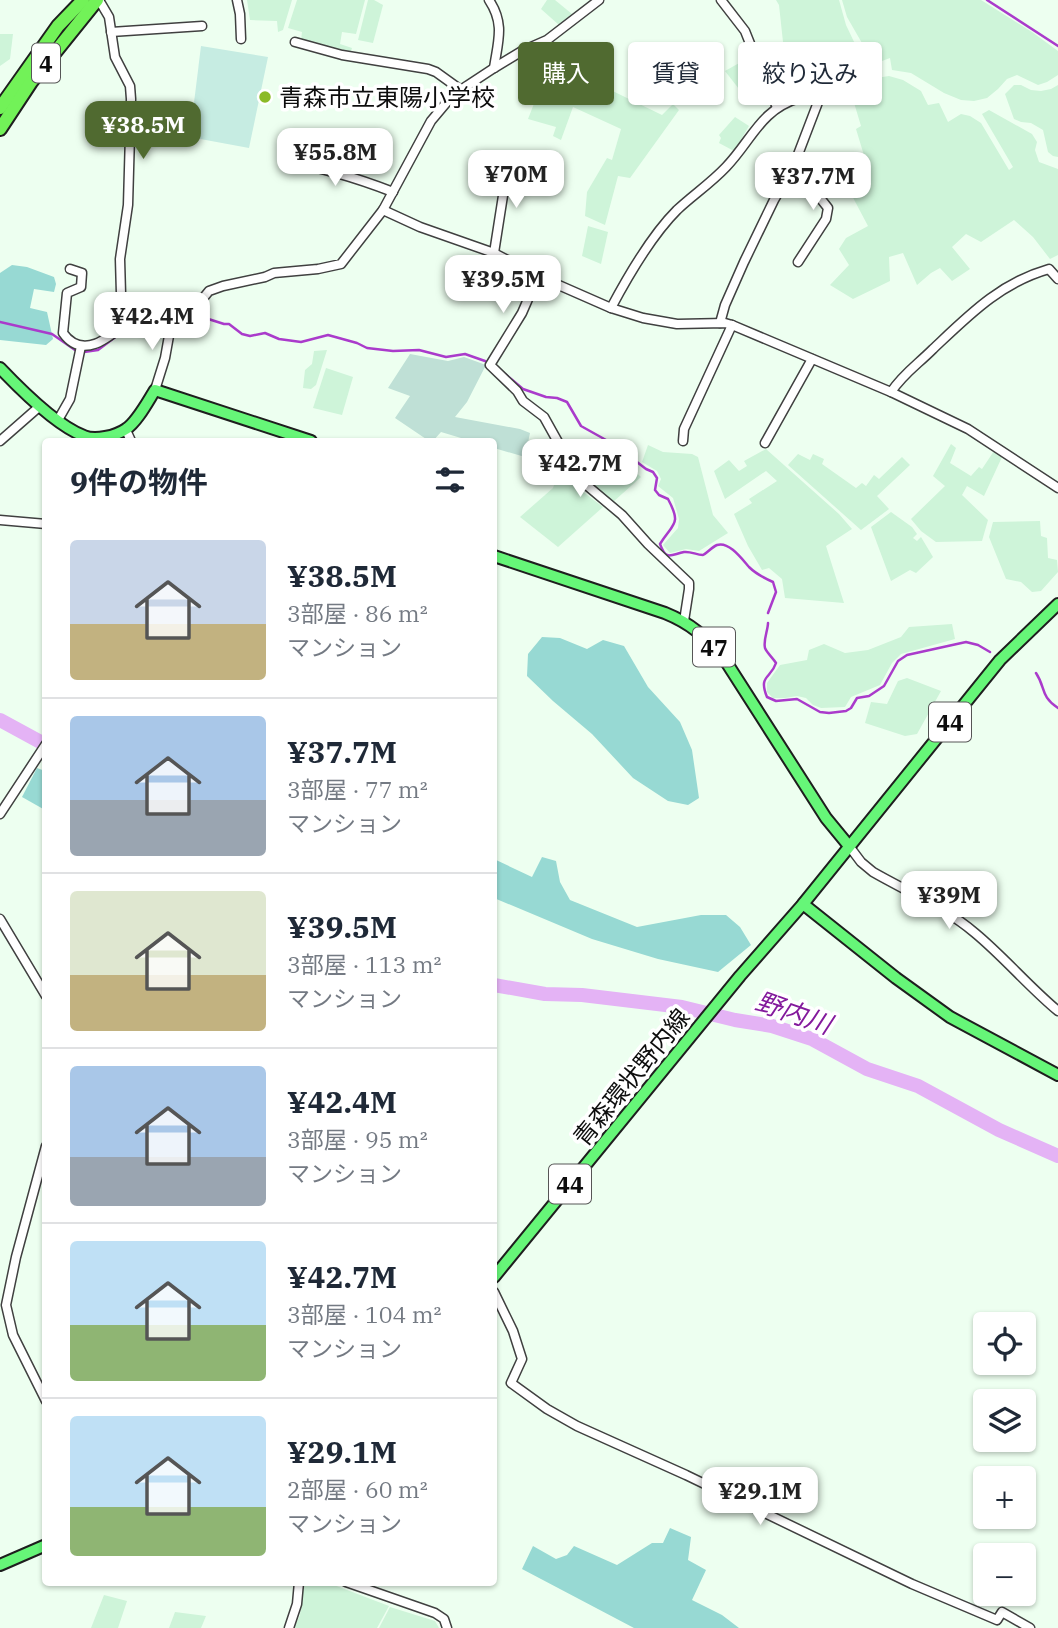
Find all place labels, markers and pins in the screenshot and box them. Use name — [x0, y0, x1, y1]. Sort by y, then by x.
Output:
place label: 青森市立東陽小学校 — [279, 81, 495, 113]
marker: 青森市立東陽小学校 — [257, 89, 273, 105]
pin: ¥38.5M — [86, 102, 200, 161]
pin: ¥55.8M — [278, 128, 392, 188]
pin: ¥70M — [475, 150, 557, 210]
pin: ¥37.7M — [756, 152, 870, 212]
pin: ¥39.5M — [446, 256, 560, 315]
pin: ¥42.4M — [95, 292, 209, 352]
pin: ¥42.7M — [523, 440, 637, 499]
pin: ¥39M — [908, 872, 990, 931]
pin: ¥29.1M — [703, 1468, 817, 1527]

